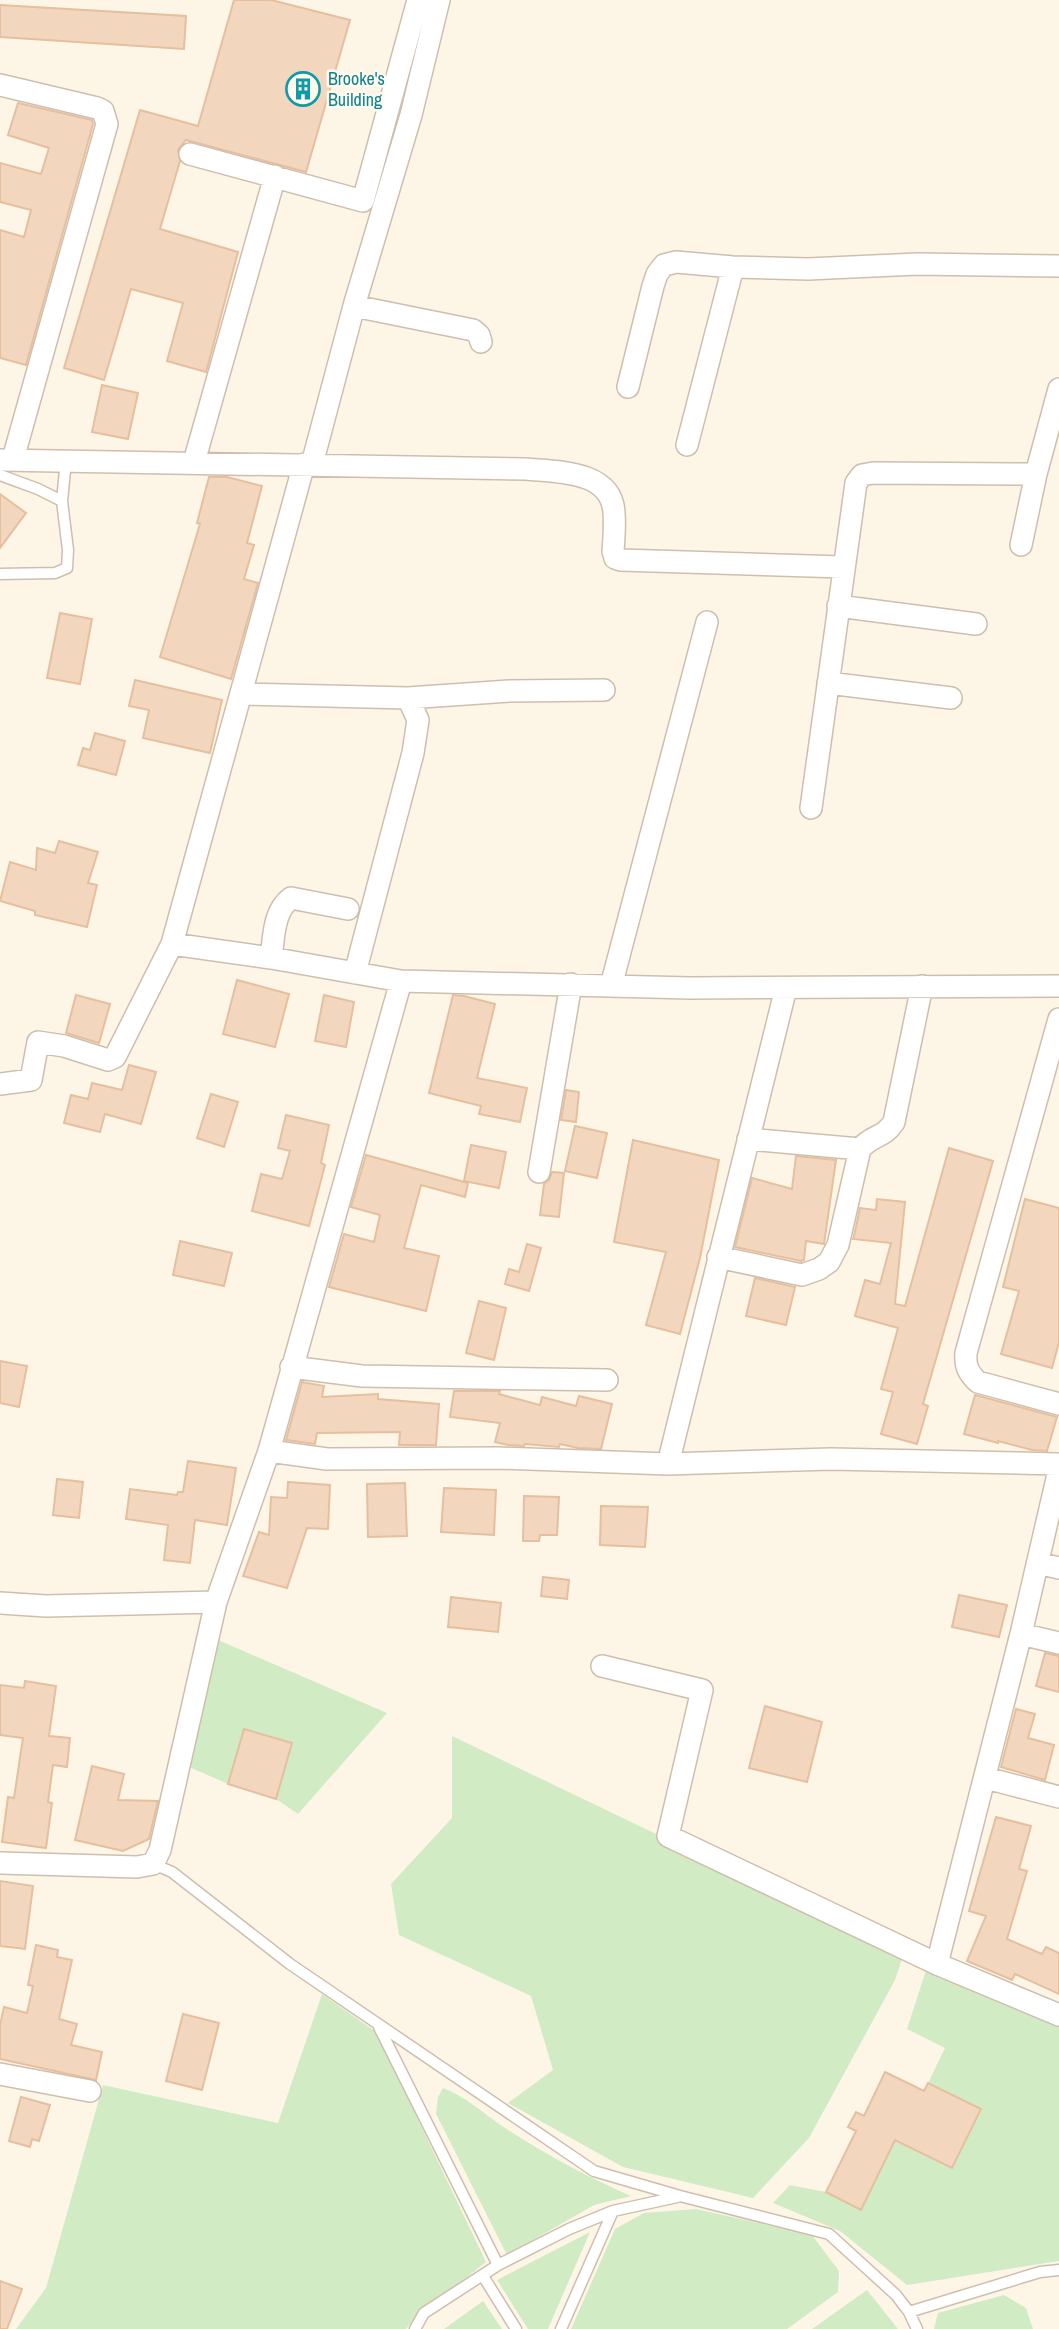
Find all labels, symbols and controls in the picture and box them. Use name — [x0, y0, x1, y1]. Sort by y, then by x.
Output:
place label: Brooke's Building — [328, 66, 385, 112]
building icon: Brooke's Building — [284, 70, 322, 108]

